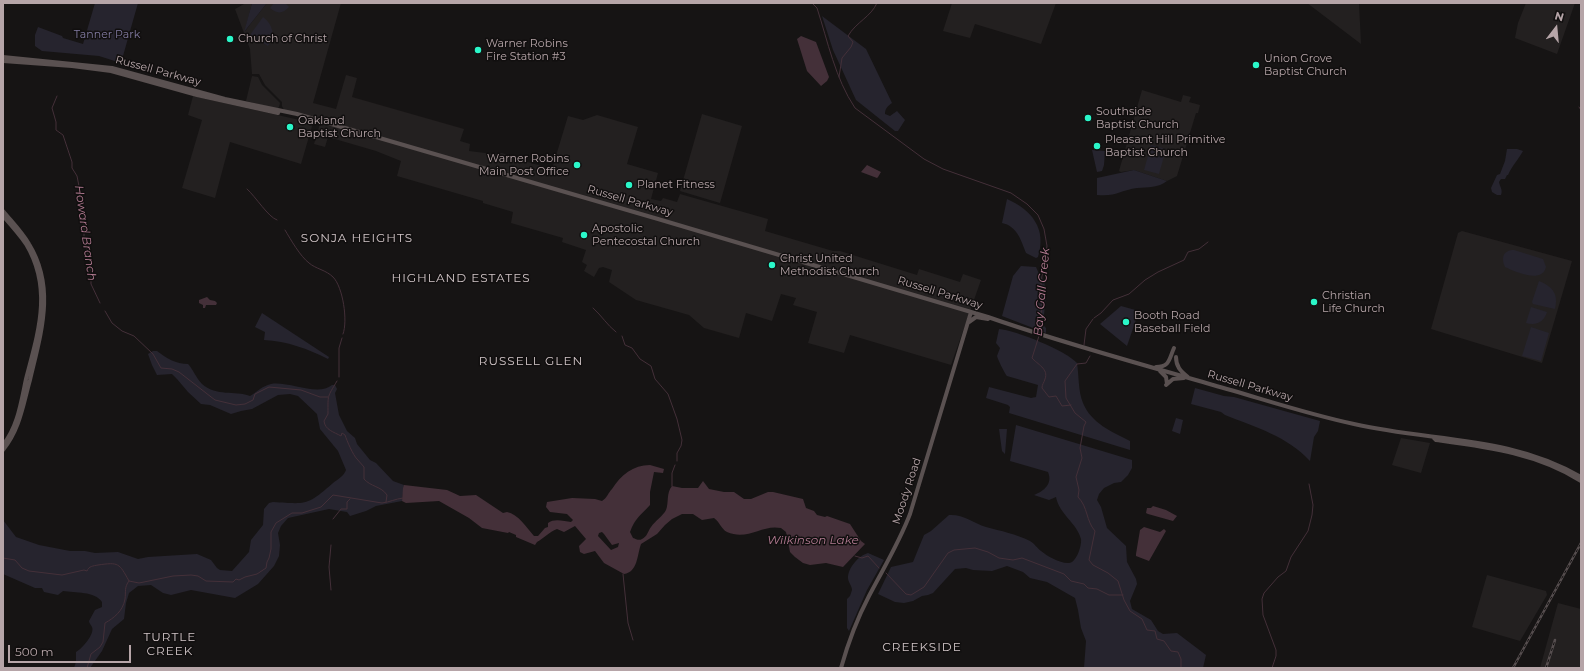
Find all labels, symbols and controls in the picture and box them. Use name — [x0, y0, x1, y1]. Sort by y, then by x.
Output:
north arrow — [1536, 8, 1576, 48]
text: N — [1553, 9, 1566, 24]
park label: Tanner Park — [74, 28, 140, 42]
place label: Church of Christ — [238, 32, 327, 46]
marker: Church of Christ — [225, 34, 235, 44]
place label: Warner Robins Fire Station #3 — [486, 37, 568, 63]
marker: Warner Robins Fire Station #3 — [473, 45, 483, 55]
place label: Union Grove Baptist Church — [1264, 52, 1347, 78]
street label: Russell Parkway — [114, 53, 202, 89]
marker: Union Grove Baptist Church — [1251, 60, 1261, 70]
place label: Southside Baptist Church — [1096, 105, 1179, 131]
marker: Southside Baptist Church — [1083, 113, 1093, 123]
place label: Oakland Baptist Church — [298, 114, 381, 140]
marker: Oakland Baptist Church — [285, 122, 295, 132]
place label: Pleasant Hill Primitive Baptist Church — [1105, 133, 1226, 159]
marker: Pleasant Hill Primitive Baptist Church — [1092, 141, 1102, 151]
place label: Warner Robins Main Post Office — [479, 152, 569, 178]
marker: Warner Robins Main Post Office — [572, 160, 582, 170]
place label: Planet Fitness — [637, 178, 715, 192]
marker: Planet Fitness — [624, 180, 634, 190]
street label: Russell Parkway — [586, 183, 674, 219]
water label: Howard Branch — [71, 184, 99, 282]
place label: Apostolic Pentecostal Church — [592, 222, 700, 248]
marker: Apostolic Pentecostal Church — [579, 230, 589, 240]
district label: SONJA HEIGHTS — [301, 231, 413, 245]
water label: Bay Gall Creek — [1031, 247, 1053, 337]
place label: Christ United Methodist Church — [780, 252, 880, 278]
marker: Christ United Methodist Church — [767, 260, 777, 270]
district label: HIGHLAND ESTATES — [391, 271, 531, 285]
street label: Russell Parkway — [896, 274, 984, 312]
place label: Christian Life Church — [1322, 289, 1385, 315]
marker: Christian Life Church — [1309, 297, 1319, 307]
place label: Booth Road Baseball Field — [1134, 309, 1210, 335]
marker: Booth Road Baseball Field — [1121, 317, 1131, 327]
district label: RUSSELL GLEN — [479, 354, 583, 368]
street label: Russell Parkway — [1206, 368, 1294, 404]
street label: Moody Road — [890, 456, 924, 526]
water label: Wilkinson Lake — [767, 533, 859, 547]
district label: TURTLE CREEK — [144, 630, 196, 658]
scale bar — [10, 637, 133, 663]
district label: CREEKSIDE — [882, 640, 962, 654]
text: 500 m — [15, 644, 54, 659]

